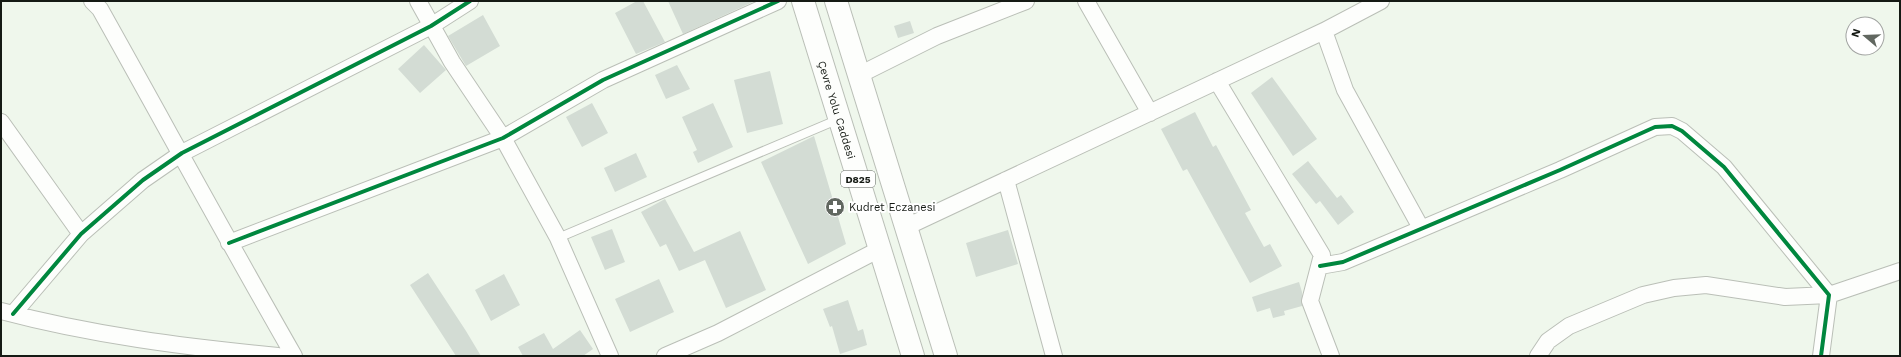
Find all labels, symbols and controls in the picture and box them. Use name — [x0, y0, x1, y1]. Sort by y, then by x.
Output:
north arrow — [1845, 16, 1885, 56]
text: N — [1849, 27, 1863, 39]
street label: Çevre Yolu Caddesi — [815, 59, 858, 161]
road number: D825 — [841, 171, 875, 187]
pharmacy icon: Kudret Eczanesi — [824, 196, 846, 218]
place label: Kudret Eczanesi — [849, 201, 936, 214]

